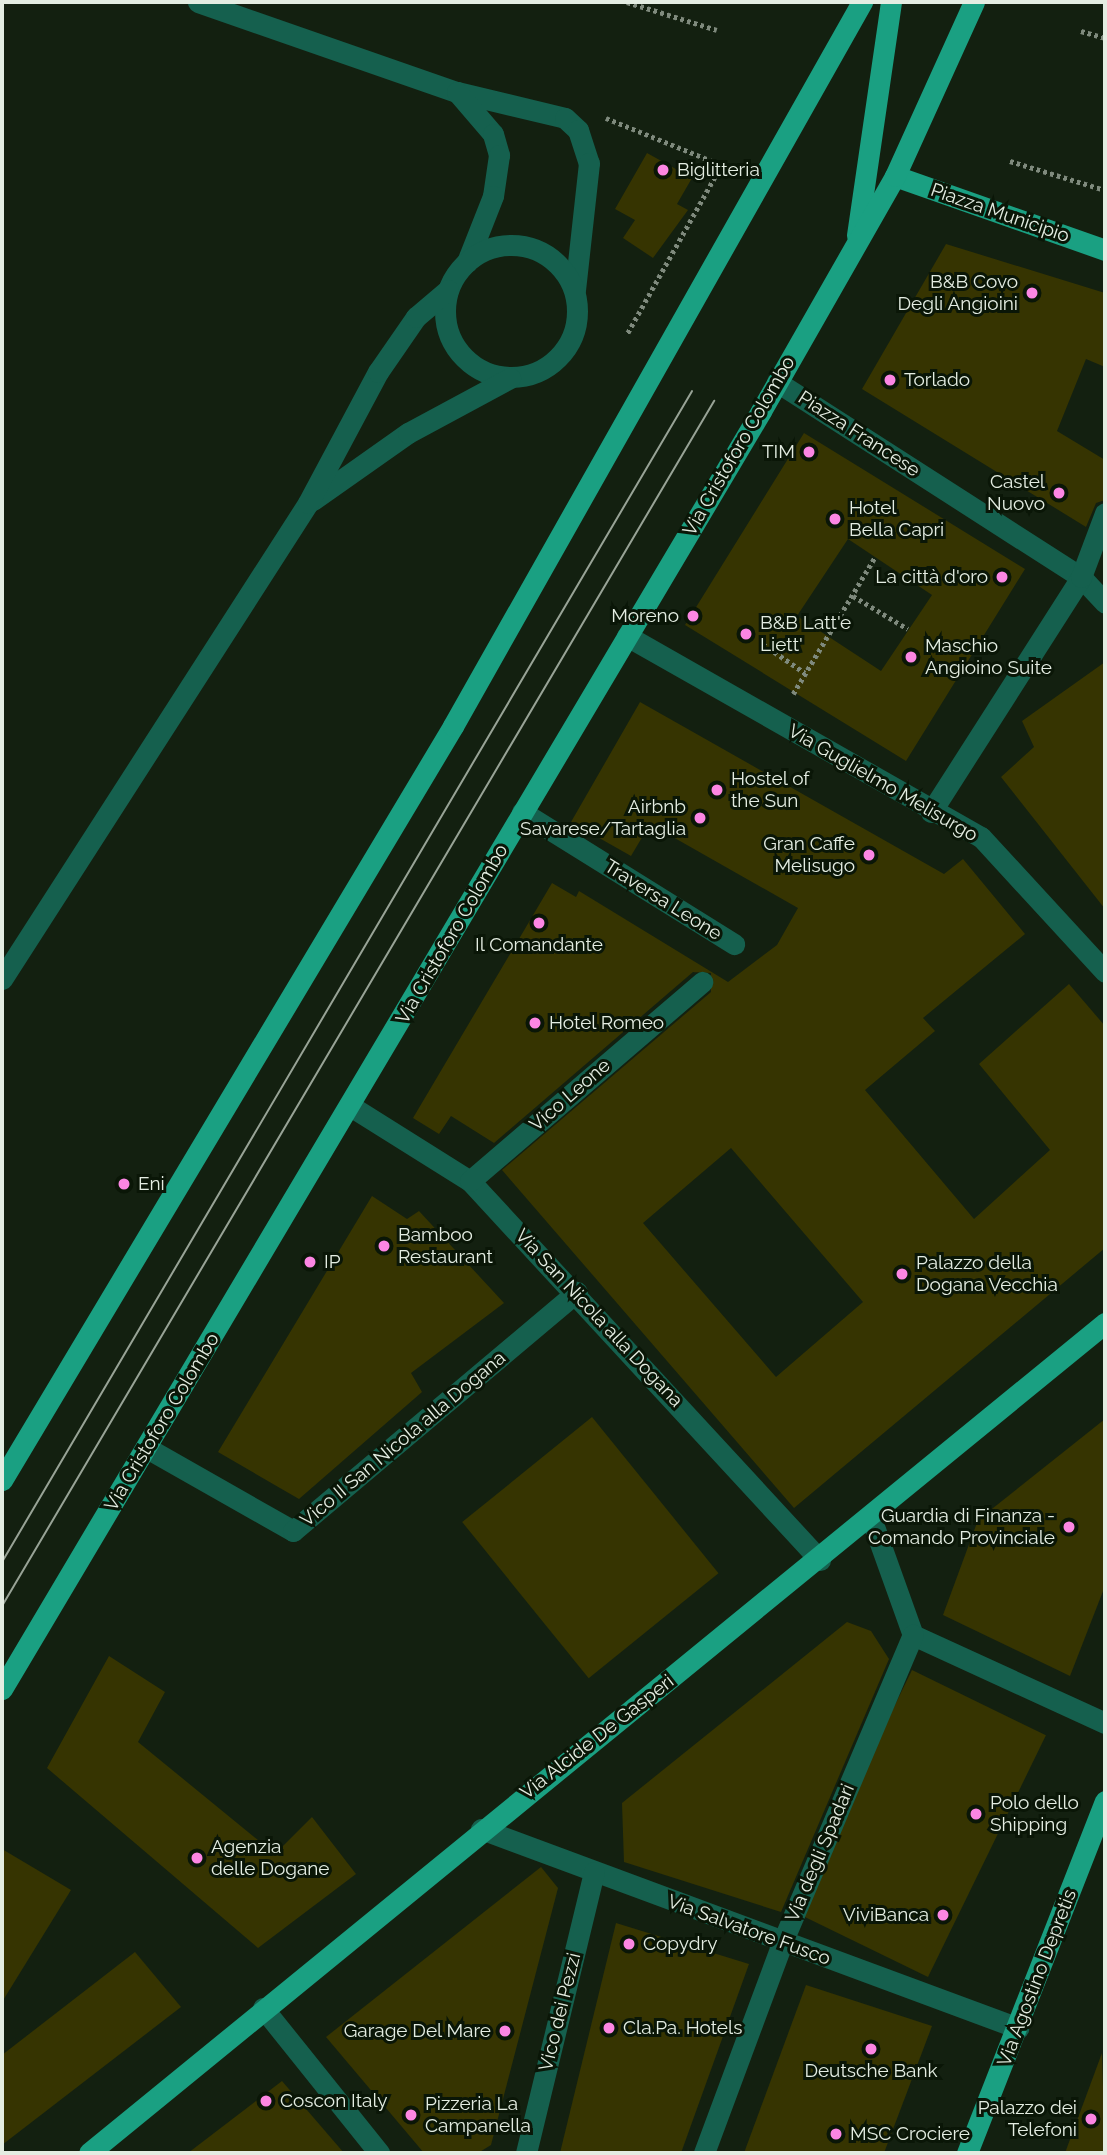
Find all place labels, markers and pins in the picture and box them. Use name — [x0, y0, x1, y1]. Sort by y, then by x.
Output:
place label: Biglitteria — [677, 159, 760, 181]
marker: Biglitteria — [655, 162, 671, 178]
place label: B&B Covo Degli Angioini — [897, 271, 1018, 315]
marker: B&B Covo Degli Angioini — [1024, 285, 1040, 301]
place label: Torlado — [904, 369, 970, 391]
marker: Torlado — [882, 372, 898, 388]
place label: TIM — [762, 441, 795, 463]
marker: TIM — [801, 444, 817, 460]
place label: Castel Nuovo — [987, 471, 1045, 515]
marker: Castel Nuovo — [1051, 485, 1067, 501]
place label: Hotel Bella Capri — [849, 497, 944, 541]
marker: Hotel Bella Capri — [827, 511, 843, 527]
place label: La città d'oro — [875, 566, 988, 588]
marker: La città d'oro — [994, 569, 1010, 585]
place label: Moreno — [611, 605, 679, 627]
marker: Moreno — [685, 608, 701, 624]
place label: B&B Latt'e Liett' — [760, 612, 851, 656]
marker: B&B Latt'e Liett' — [738, 626, 754, 642]
place label: Maschio Angioino Suite — [925, 635, 1052, 679]
marker: Maschio Angioino Suite — [903, 649, 919, 665]
place label: Hostel of the Sun — [731, 768, 810, 812]
marker: Hostel of the Sun — [709, 782, 725, 798]
place label: Airbnb Savarese/Tartaglia — [520, 796, 686, 840]
marker: Airbnb Savarese/Tartaglia — [692, 810, 708, 826]
place label: Gran Caffe Melisugo — [763, 833, 855, 877]
marker: Gran Caffe Melisugo — [861, 847, 877, 863]
marker: Il Comandante — [531, 915, 547, 931]
place label: Il Comandante — [475, 934, 603, 956]
place label: Hotel Romeo — [549, 1012, 665, 1034]
marker: Hotel Romeo — [527, 1015, 543, 1031]
place label: Eni — [138, 1173, 165, 1195]
marker: Eni — [116, 1176, 132, 1192]
place label: Bamboo Restaurant — [398, 1224, 493, 1268]
marker: Bamboo Restaurant — [376, 1238, 392, 1254]
place label: IP — [324, 1251, 341, 1273]
place label: Palazzo della Dogana Vecchia — [916, 1252, 1058, 1296]
marker: IP — [302, 1254, 318, 1270]
marker: Palazzo della Dogana Vecchia — [894, 1266, 910, 1282]
place label: Guardia di Finanza - Comando Provinciale — [868, 1505, 1055, 1549]
marker: Guardia di Finanza - Comando Provinciale — [1061, 1519, 1077, 1535]
place label: Polo dello Shipping — [990, 1792, 1079, 1836]
marker: Polo dello Shipping — [968, 1806, 984, 1822]
place label: Agenzia delle Dogane — [211, 1836, 330, 1880]
marker: Agenzia delle Dogane — [189, 1850, 205, 1866]
place label: ViviBanca — [843, 1904, 929, 1926]
marker: ViviBanca — [935, 1907, 951, 1923]
place label: Copydry — [643, 1933, 717, 1955]
marker: Copydry — [621, 1936, 637, 1952]
place label: Cla.Pa. Hotels — [623, 2017, 742, 2039]
place label: Garage Del Mare — [343, 2020, 491, 2042]
marker: Cla.Pa. Hotels — [601, 2020, 617, 2036]
marker: Garage Del Mare — [497, 2023, 513, 2039]
marker: Deutsche Bank — [863, 2041, 879, 2057]
place label: Deutsche Bank — [804, 2060, 938, 2082]
place label: Coscon Italy — [280, 2090, 388, 2112]
marker: Coscon Italy — [258, 2093, 274, 2109]
place label: Pizzeria La Campanella — [425, 2093, 531, 2137]
place label: Palazzo dei Telefoni — [978, 2097, 1077, 2141]
marker: Pizzeria La Campanella — [403, 2107, 419, 2123]
marker: Palazzo dei Telefoni — [1083, 2111, 1099, 2127]
place label: MSC Crociere — [850, 2123, 970, 2145]
marker: MSC Crociere — [828, 2126, 844, 2142]

